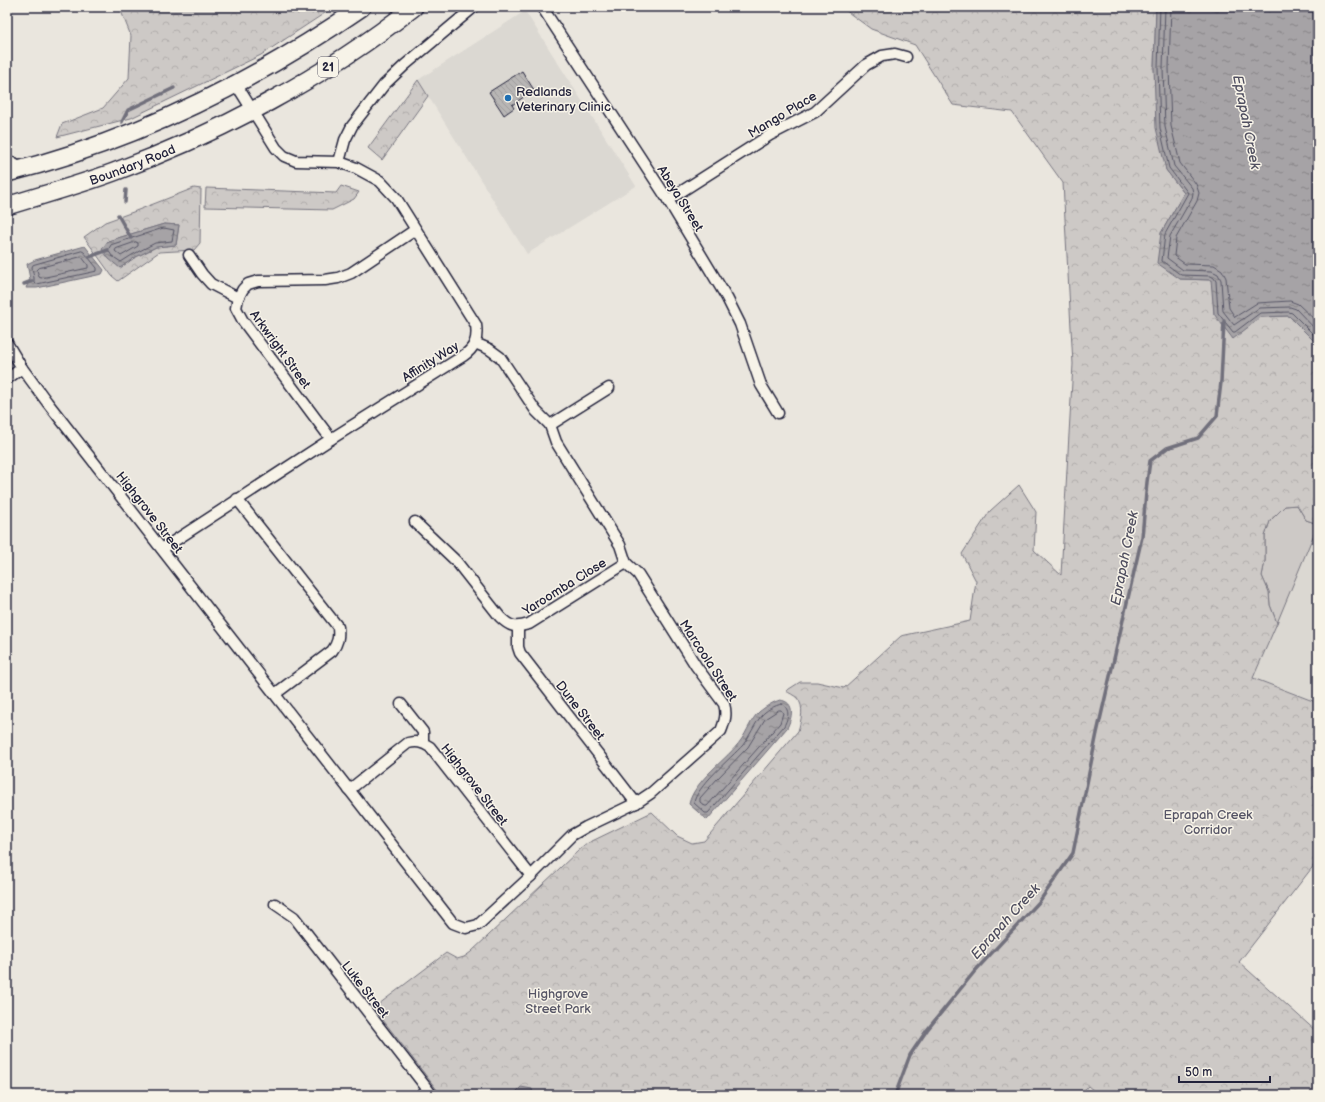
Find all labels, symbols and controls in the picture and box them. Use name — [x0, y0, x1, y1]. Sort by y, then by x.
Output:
road number: 21 — [318, 57, 338, 77]
water label: Eprapah Creek — [1229, 74, 1264, 172]
place label: Redlands Veterinary Clinic — [516, 84, 611, 115]
street label: Mango Place — [745, 88, 820, 142]
marker: Redlands Veterinary Clinic — [503, 93, 513, 103]
street label: Boundary Road — [87, 141, 178, 189]
street label: Abeya Street — [654, 163, 707, 234]
street label: Arkwright Street — [246, 307, 314, 392]
street label: Affinity Way — [399, 338, 462, 386]
street label: Highgrove Street — [112, 469, 186, 557]
water label: Eprapah Creek — [1107, 508, 1142, 607]
street label: Yaroomba Close — [519, 555, 610, 620]
street label: Marcoola Street — [676, 617, 740, 704]
street label: Dune Street — [552, 678, 608, 743]
street label: Highgrove Street — [437, 741, 511, 829]
park label: Eprapah Creek Corridor — [1164, 807, 1253, 838]
water label: Eprapah Creek — [967, 879, 1044, 963]
street label: Luke Street — [338, 958, 392, 1021]
park label: Highgrove Street Park — [525, 986, 591, 1017]
scale bar — [1179, 1058, 1270, 1084]
text: 50 m — [1185, 1065, 1212, 1080]

